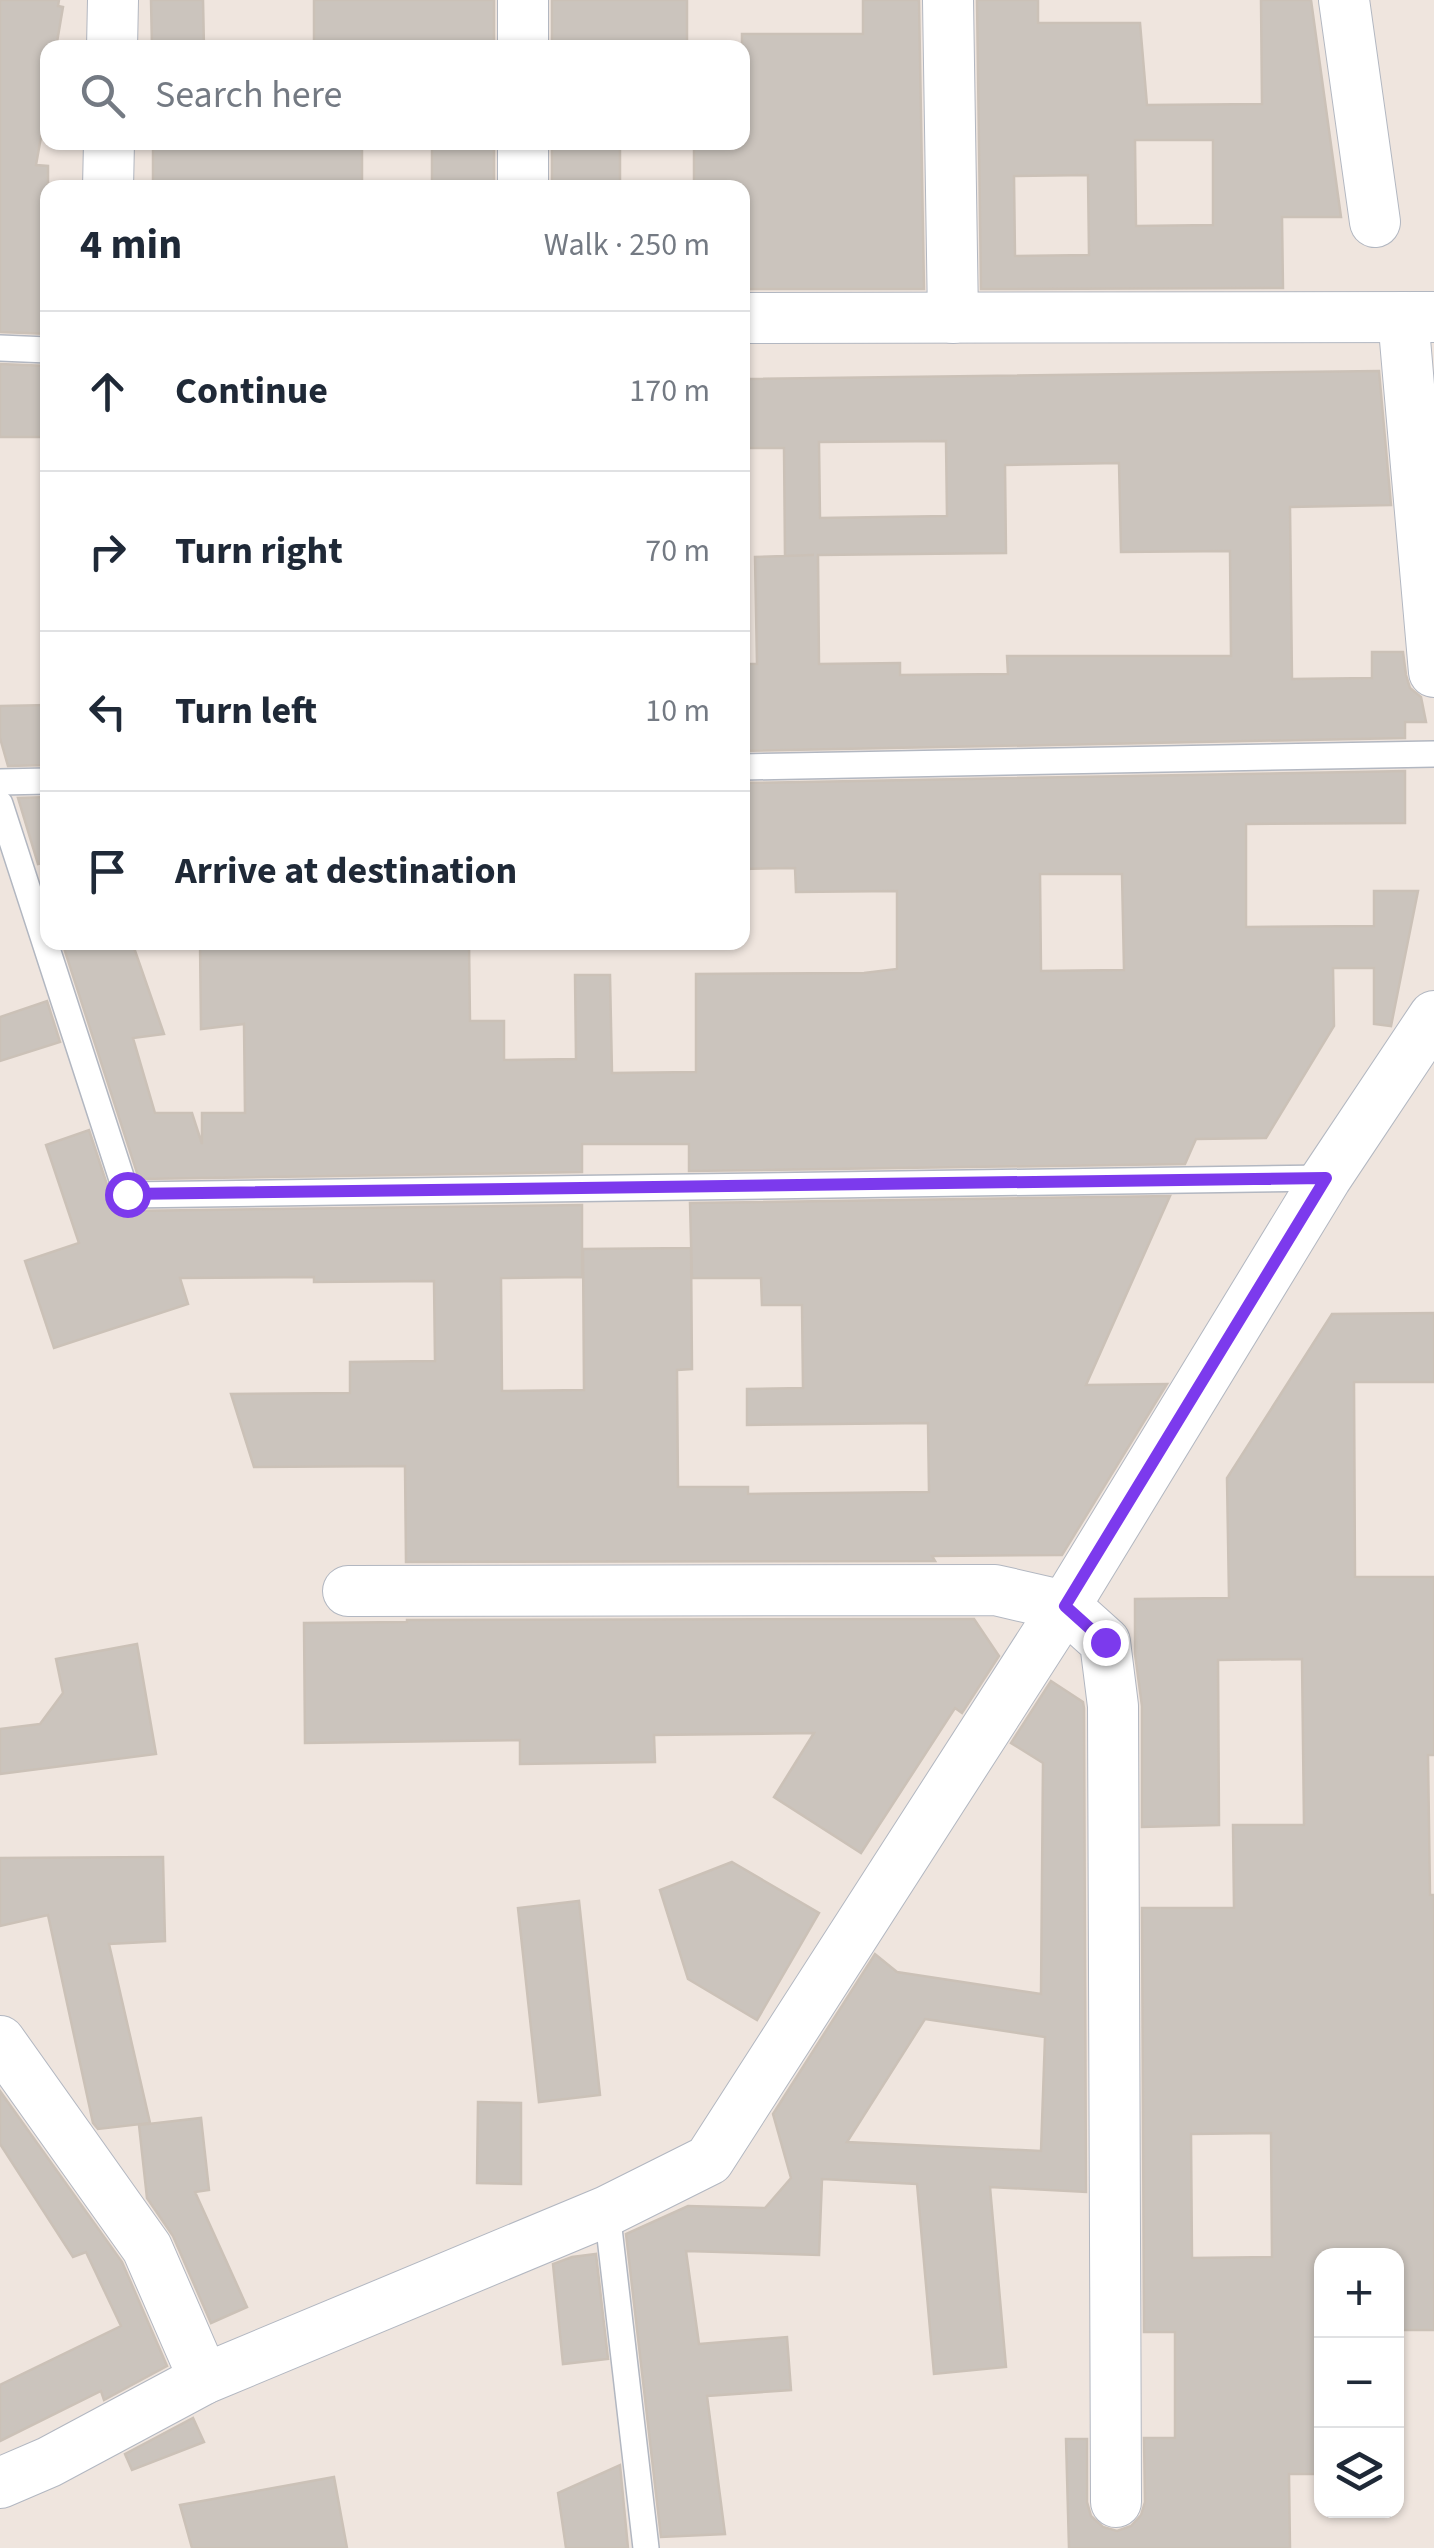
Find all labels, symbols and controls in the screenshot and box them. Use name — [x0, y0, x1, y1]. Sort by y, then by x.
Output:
search box — [40, 40, 750, 150]
icon: search — [75, 68, 130, 123]
text: Search here — [155, 68, 342, 122]
text: 4 min — [80, 215, 182, 275]
text: Walk · 250 m — [544, 222, 710, 268]
icon: ahead — [80, 364, 135, 419]
text: Continue — [175, 364, 328, 418]
text: 170 m — [629, 368, 710, 414]
icon: right — [80, 524, 135, 579]
text: Turn right — [175, 524, 343, 578]
text: 70 m — [645, 528, 710, 574]
icon: left — [80, 684, 135, 739]
text: Turn left — [175, 684, 317, 738]
text: 10 m — [645, 688, 710, 734]
icon: arrive — [80, 844, 135, 899]
text: Arrive at destination — [175, 844, 517, 898]
route start — [105, 1172, 151, 1218]
route end — [1083, 1620, 1129, 1666]
map controls — [1314, 2248, 1404, 2518]
button: + — [1314, 2248, 1404, 2338]
button: − — [1314, 2338, 1404, 2428]
button: layers — [1314, 2428, 1404, 2518]

